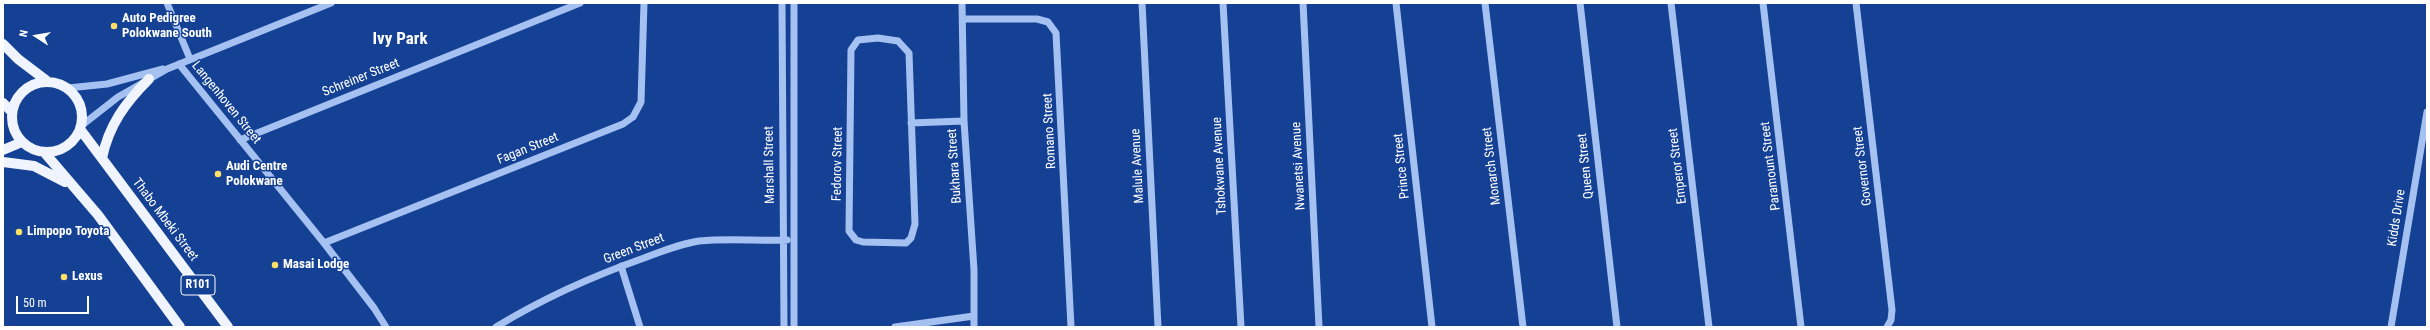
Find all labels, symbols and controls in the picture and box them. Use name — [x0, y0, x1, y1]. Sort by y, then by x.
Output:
place label: Auto Pedigree Polokwane South — [122, 11, 212, 42]
north arrow — [16, 16, 56, 56]
marker: Auto Pedigree Polokwane South — [109, 21, 119, 31]
text: N — [17, 29, 31, 38]
district label: Ivy Park — [372, 30, 428, 50]
street label: Schreiner Street — [320, 55, 402, 101]
street label: Langenhoven Street — [188, 59, 264, 147]
street label: Romano Street — [1040, 93, 1060, 169]
street label: Tshokwane Avenue — [1210, 117, 1230, 215]
street label: Paramount Street — [1758, 121, 1784, 211]
street label: Nwanetsi Avenue — [1289, 122, 1309, 210]
street label: Governor Street — [1850, 125, 1876, 207]
street label: Marshall Street — [762, 126, 778, 204]
street label: Monarch Street — [1479, 126, 1505, 206]
street label: Fedorov Street — [830, 127, 846, 201]
street label: Emperor Street — [1666, 127, 1690, 205]
street label: Bukhara Street — [945, 128, 965, 204]
street label: Malule Avenue — [1128, 128, 1148, 204]
street label: Fagan Street — [495, 130, 561, 168]
street label: Prince Street — [1391, 132, 1413, 200]
street label: Queen Street — [1575, 132, 1597, 200]
place label: Audi Centre Polokwane — [226, 159, 287, 190]
marker: Audi Centre Polokwane — [213, 169, 223, 179]
street label: Thabo Mbeki Street — [129, 175, 201, 265]
street label: Kidds Drive — [2385, 188, 2409, 248]
place label: Limpopo Toyota — [27, 224, 109, 240]
marker: Limpopo Toyota — [14, 227, 24, 237]
street label: Green Street — [602, 230, 666, 268]
place label: Masai Lodge — [283, 257, 349, 273]
marker: Masai Lodge — [270, 260, 280, 270]
place label: Lexus — [72, 269, 103, 285]
marker: Lexus — [59, 272, 69, 282]
road number: R101 — [181, 275, 215, 295]
scale bar — [18, 288, 91, 314]
text: 50 m — [23, 296, 47, 310]

